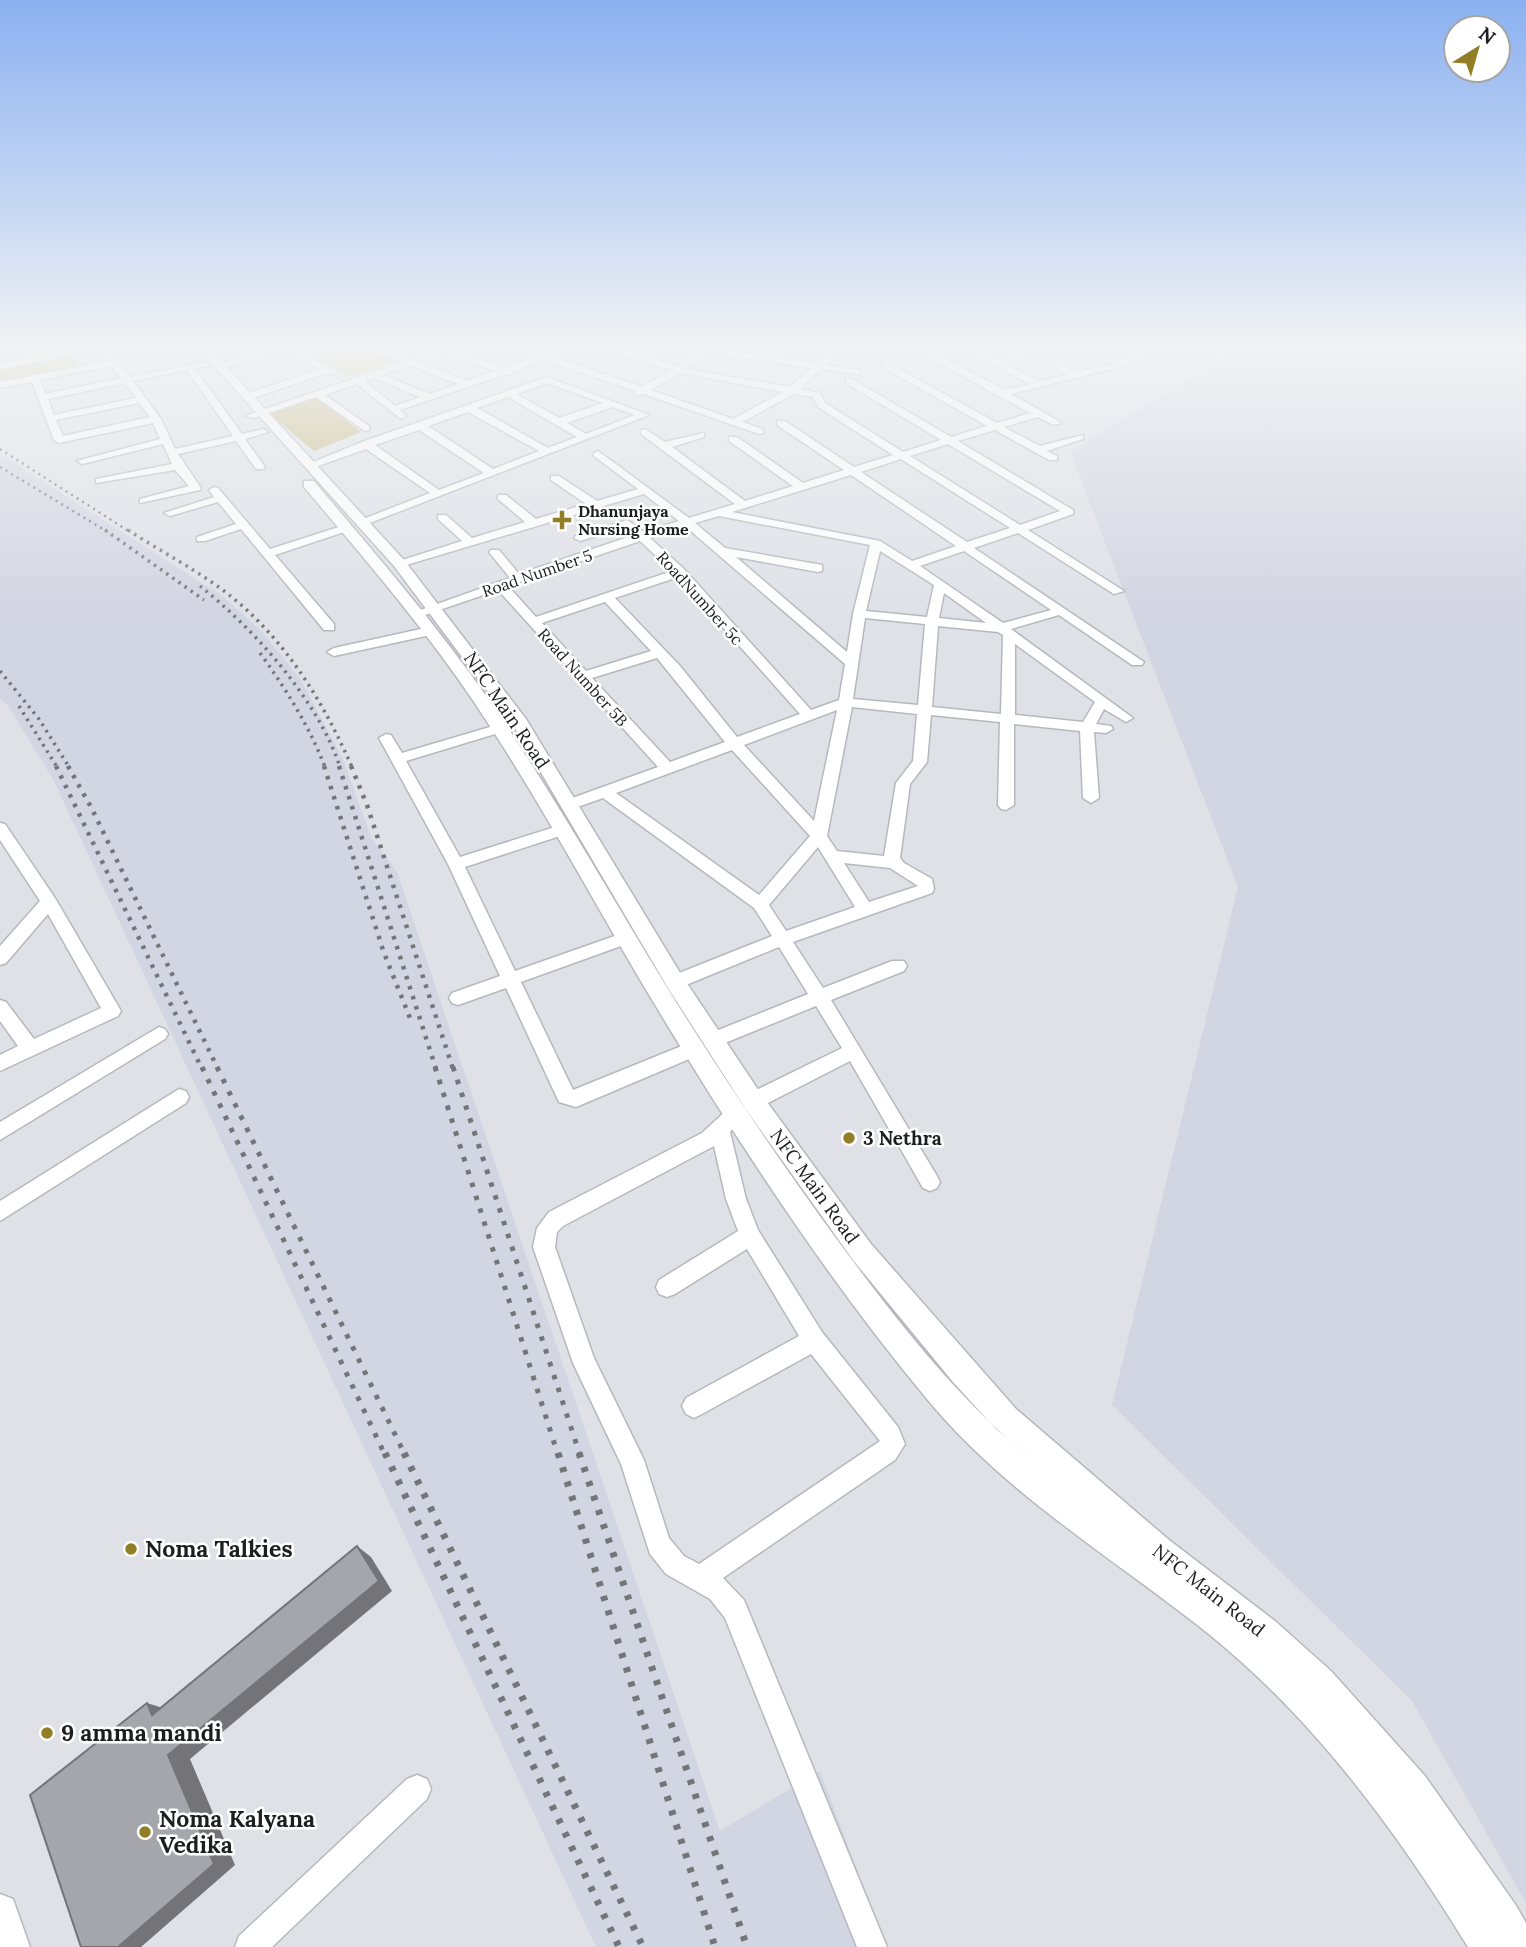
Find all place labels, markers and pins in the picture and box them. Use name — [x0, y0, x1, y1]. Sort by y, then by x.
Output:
place label: Dhanunjaya Nursing Home — [578, 501, 689, 539]
marker: Dhanunjaya Nursing Home — [552, 510, 572, 530]
place label: 3 Nethra — [863, 1126, 942, 1150]
marker: 3 Nethra — [841, 1130, 857, 1146]
place label: Noma Talkies — [145, 1534, 293, 1563]
marker: Noma Talkies — [123, 1541, 139, 1557]
place label: 9 amma mandi — [61, 1718, 222, 1747]
marker: 9 amma mandi — [39, 1725, 55, 1741]
place label: Noma Kalyana Vedika — [159, 1804, 315, 1859]
marker: Noma Kalyana Vedika — [137, 1824, 153, 1840]

